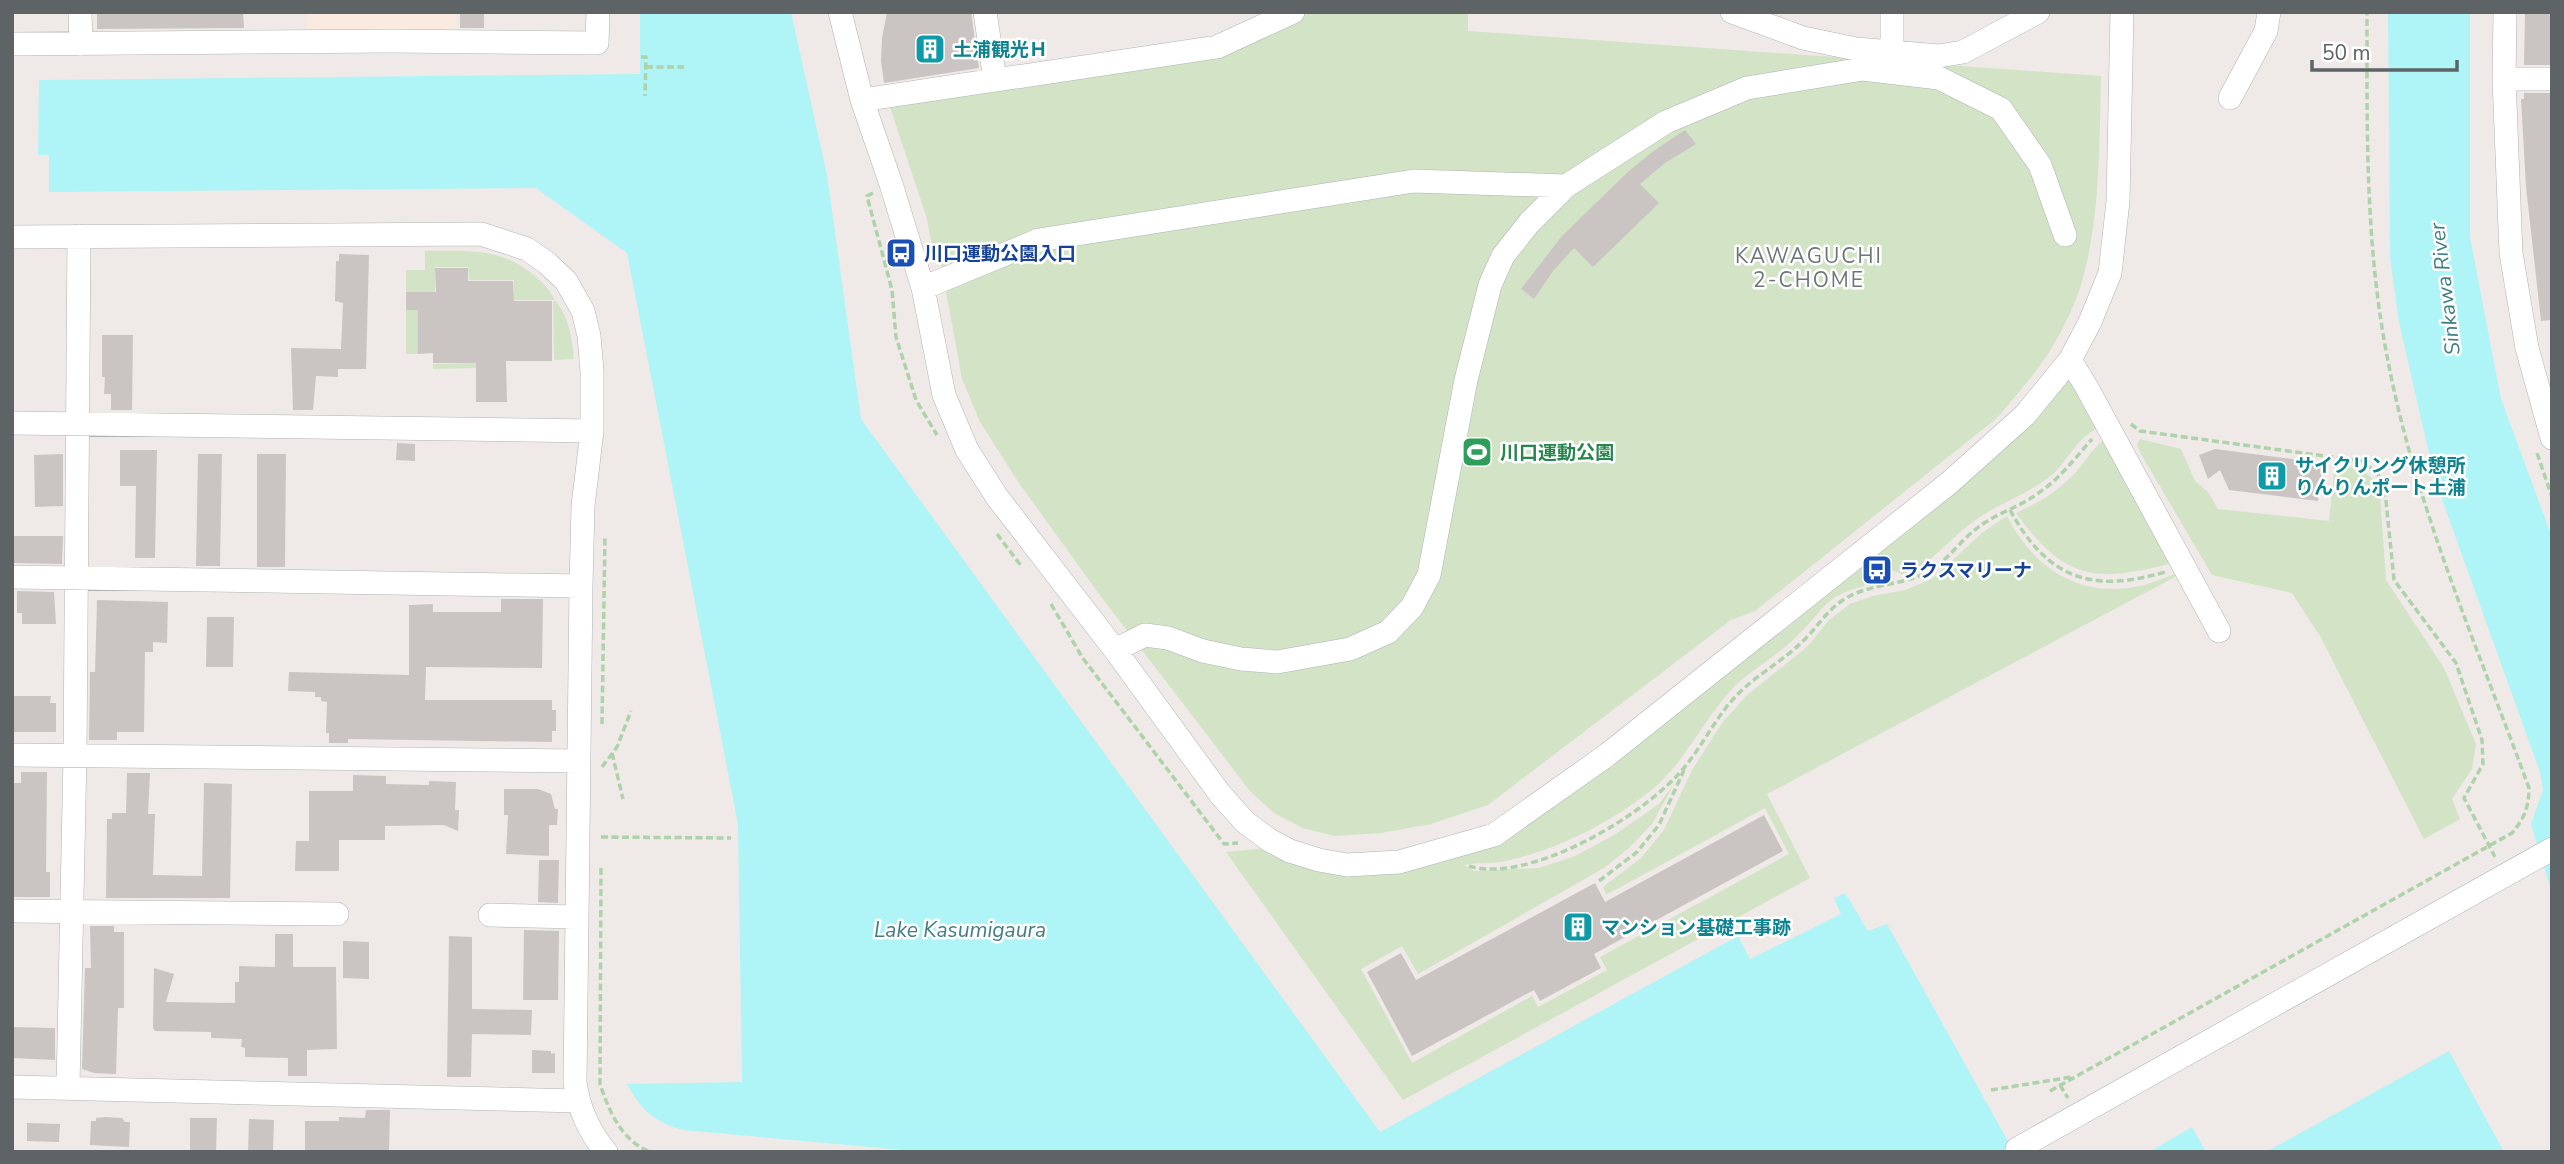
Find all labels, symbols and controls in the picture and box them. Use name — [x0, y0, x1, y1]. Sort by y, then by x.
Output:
scale bar — [2312, 28, 2457, 72]
building icon: 土浦観光Ｈ — [913, 32, 947, 66]
place label: 土浦観光Ｈ — [953, 37, 1048, 63]
text: 50 m — [2322, 39, 2371, 67]
water label: Sinkawa River — [2423, 221, 2467, 357]
bus stop icon: 川口運動公園入口 — [884, 236, 918, 270]
place label: 川口運動公園入口 — [924, 241, 1076, 267]
district label: KAWAGUCHI 2-CHOME — [1735, 242, 1883, 294]
sports icon: 川口運動公園 — [1460, 435, 1494, 469]
place label: 川口運動公園 — [1500, 440, 1614, 466]
place label: サイクリング休憩所 りんりんポート土浦 — [2295, 453, 2466, 501]
building icon: サイクリング休憩所 りんりんポート土浦 — [2255, 459, 2289, 493]
bus stop icon: ラクスマリーナ — [1860, 553, 1894, 587]
place label: ラクスマリーナ — [1900, 558, 2032, 584]
building icon: マンション基礎工事跡 — [1561, 910, 1595, 944]
place label: マンション基礎工事跡 — [1601, 915, 1791, 941]
water label: Lake Kasumigaura — [874, 916, 1046, 944]

